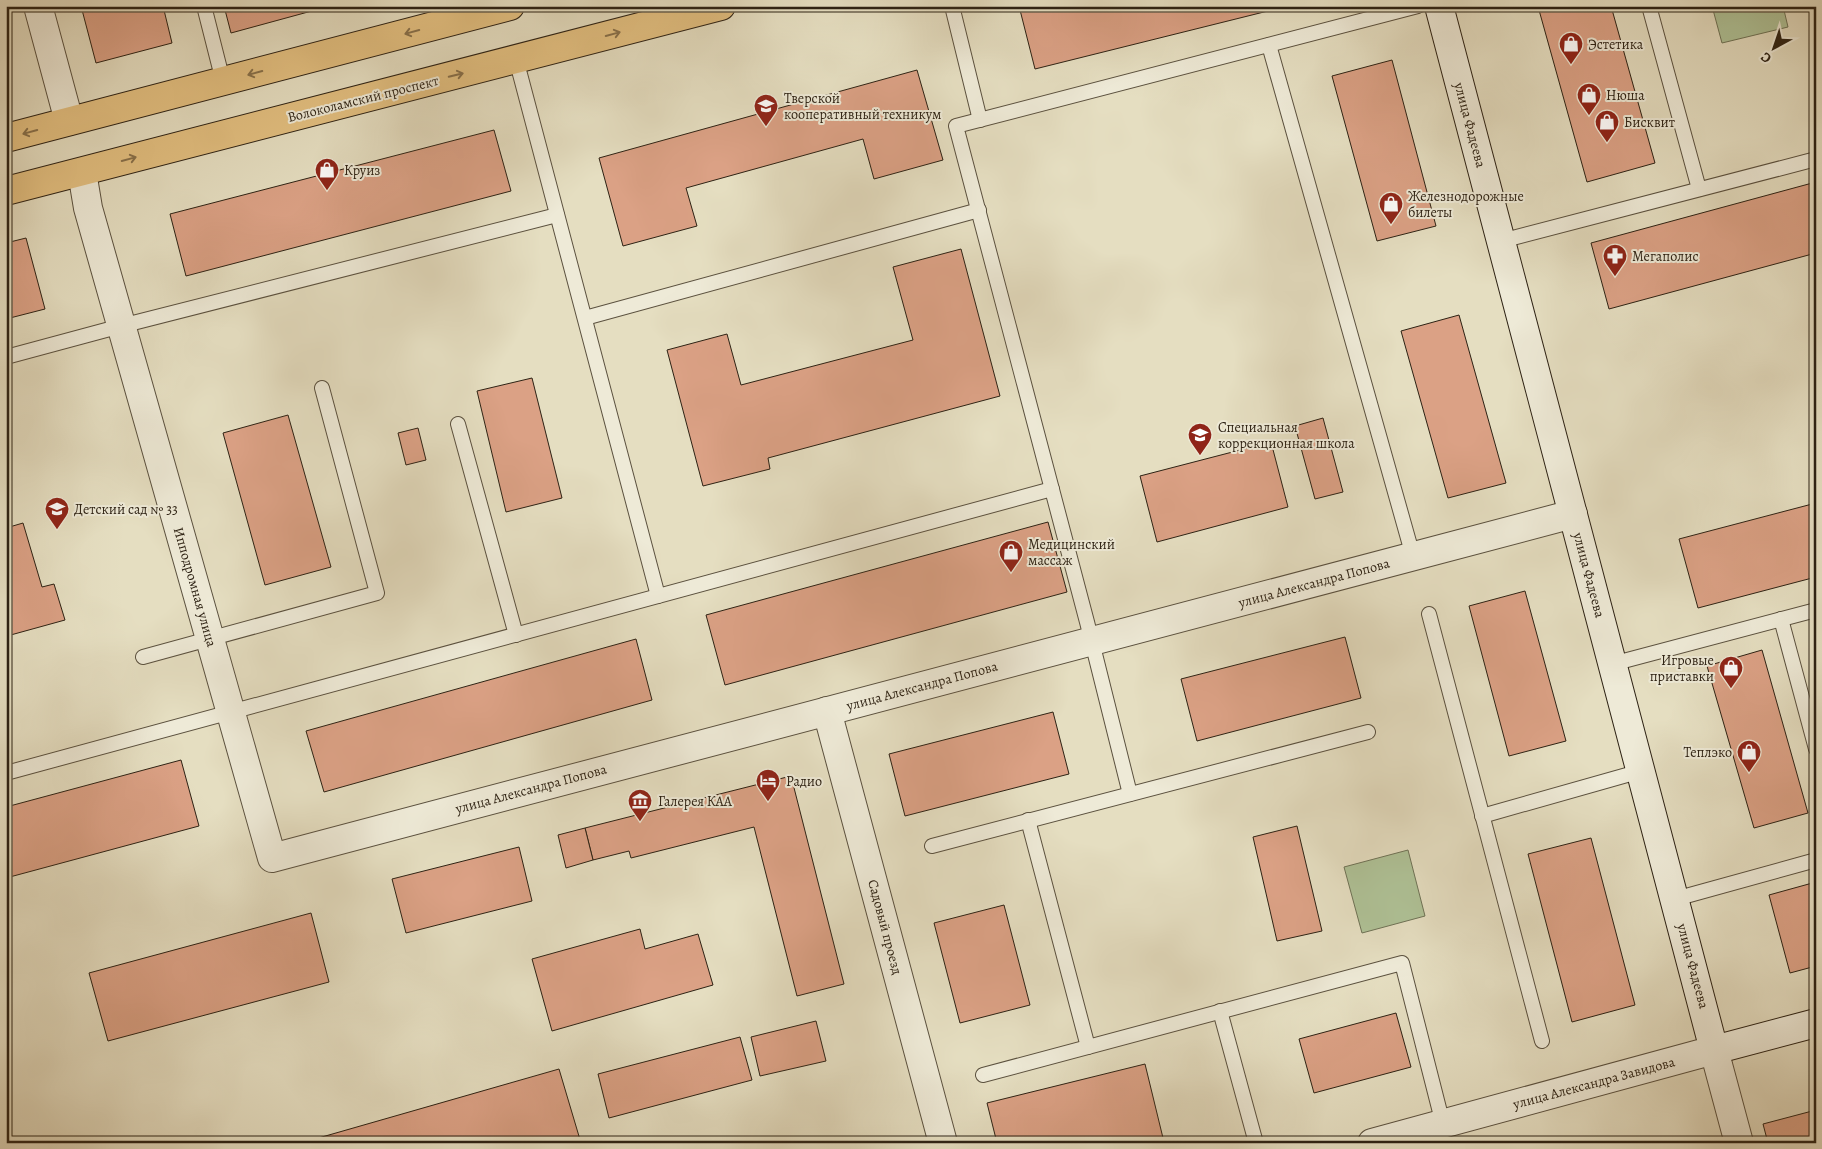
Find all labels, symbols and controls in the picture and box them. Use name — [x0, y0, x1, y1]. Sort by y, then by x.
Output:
north arrow — [1750, 22, 1800, 72]
one-way arrow — [405, 28, 421, 37]
one-way arrow — [605, 29, 621, 38]
shop icon: Эстетика — [1558, 31, 1584, 65]
place label: Эстетика — [1588, 35, 1644, 54]
text: С — [1756, 47, 1775, 68]
one-way arrow — [247, 69, 263, 78]
one-way arrow — [447, 70, 463, 79]
street label: Волоколамский проспект — [286, 71, 440, 127]
street label: улица Фадеева — [1449, 79, 1491, 170]
shop icon: Нюша — [1576, 82, 1602, 116]
place label: Нюша — [1606, 86, 1645, 105]
place label: Тверской кооперативный техникум — [784, 89, 941, 124]
school or university icon: Тверской кооперативный техникум — [753, 93, 779, 127]
shop icon: Бисквит — [1594, 109, 1620, 143]
place label: Бисквит — [1624, 113, 1675, 132]
one-way arrow — [22, 127, 38, 137]
one-way arrow — [121, 154, 137, 164]
shop icon: Круиз — [314, 157, 340, 191]
place label: Круиз — [344, 161, 380, 180]
place label: Железнодорожные билеты — [1408, 187, 1524, 222]
shop icon: Железнодорожные билеты — [1378, 191, 1404, 225]
pharmacy icon: Мегаполис — [1602, 243, 1628, 277]
place label: Мегаполис — [1632, 247, 1699, 266]
place label: Специальная коррекционная школа — [1218, 418, 1355, 453]
school or university icon: Специальная коррекционная школа — [1187, 422, 1213, 456]
school or university icon: Детский сад № 33 — [44, 496, 70, 530]
place label: Детский сад № 33 — [74, 500, 178, 519]
street label: Ипподромная улица — [169, 525, 221, 650]
street label: улица Фадеева — [1568, 529, 1610, 620]
place label: Медицинский массаж — [1028, 535, 1115, 570]
shop icon: Медицинский массаж — [998, 539, 1024, 573]
street label: улица Александра Попова — [1235, 554, 1392, 613]
place label: Игровые приставки — [1650, 651, 1714, 686]
shop icon: Игровые приставки — [1718, 655, 1744, 689]
street label: улица Александра Попова — [843, 657, 1000, 716]
shop icon: Теплэко — [1736, 739, 1762, 773]
place label: Теплэко — [1683, 743, 1732, 762]
street label: улица Александра Попова — [452, 760, 609, 819]
hotel icon: Радио — [755, 768, 781, 802]
place label: Радио — [786, 772, 822, 791]
museum icon: Галерея КАА — [627, 788, 653, 822]
place label: Галерея КАА — [658, 792, 733, 811]
street label: Садовый проезд — [863, 877, 907, 977]
street label: улица Фадеева — [1672, 920, 1714, 1011]
street label: улица Александра Завидова — [1510, 1052, 1678, 1114]

